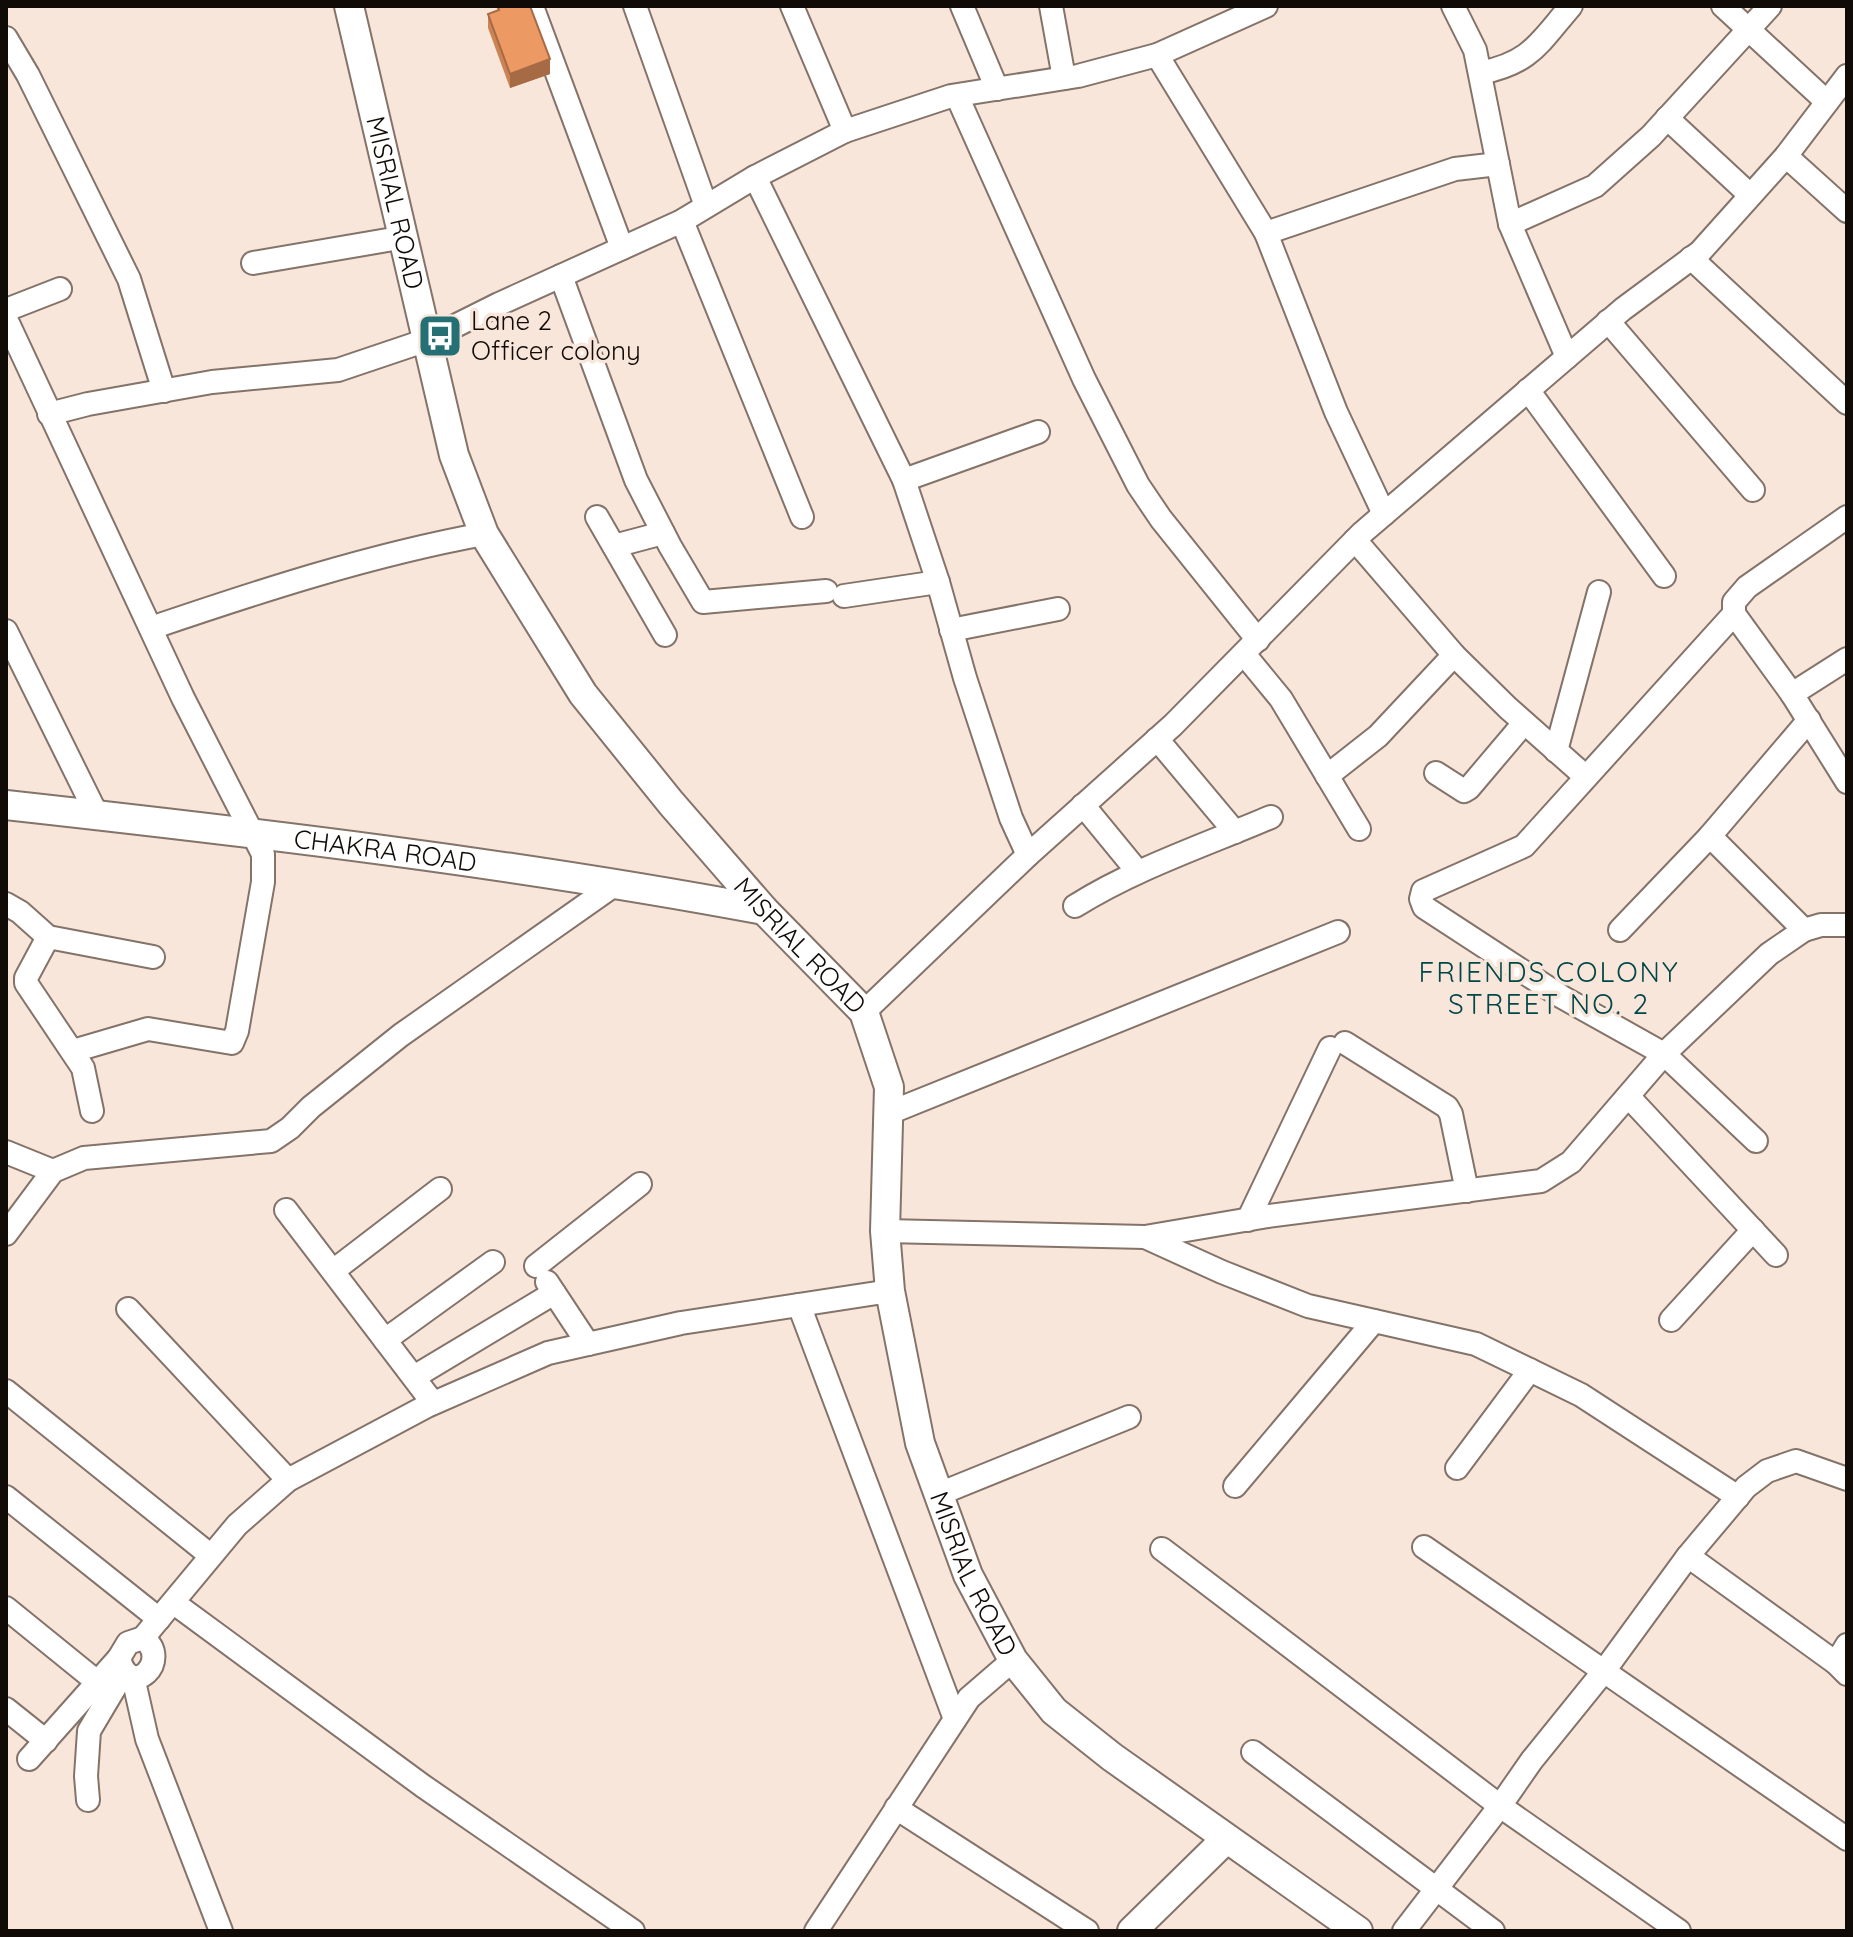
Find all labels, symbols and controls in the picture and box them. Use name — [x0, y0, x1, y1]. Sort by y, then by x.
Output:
street label: MISRIAL ROAD — [359, 113, 432, 292]
place label: Lane 2 Officer colony — [471, 304, 641, 367]
bus stop icon: Lane 2 Officer colony — [416, 312, 464, 360]
street label: CHAKRA ROAD — [292, 822, 479, 879]
street label: MISRIAL ROAD — [727, 870, 873, 1020]
district label: FRIENDS COLONY STREET NO. 2 — [1418, 954, 1680, 1021]
street label: MISRIAL ROAD — [923, 1487, 1025, 1661]

